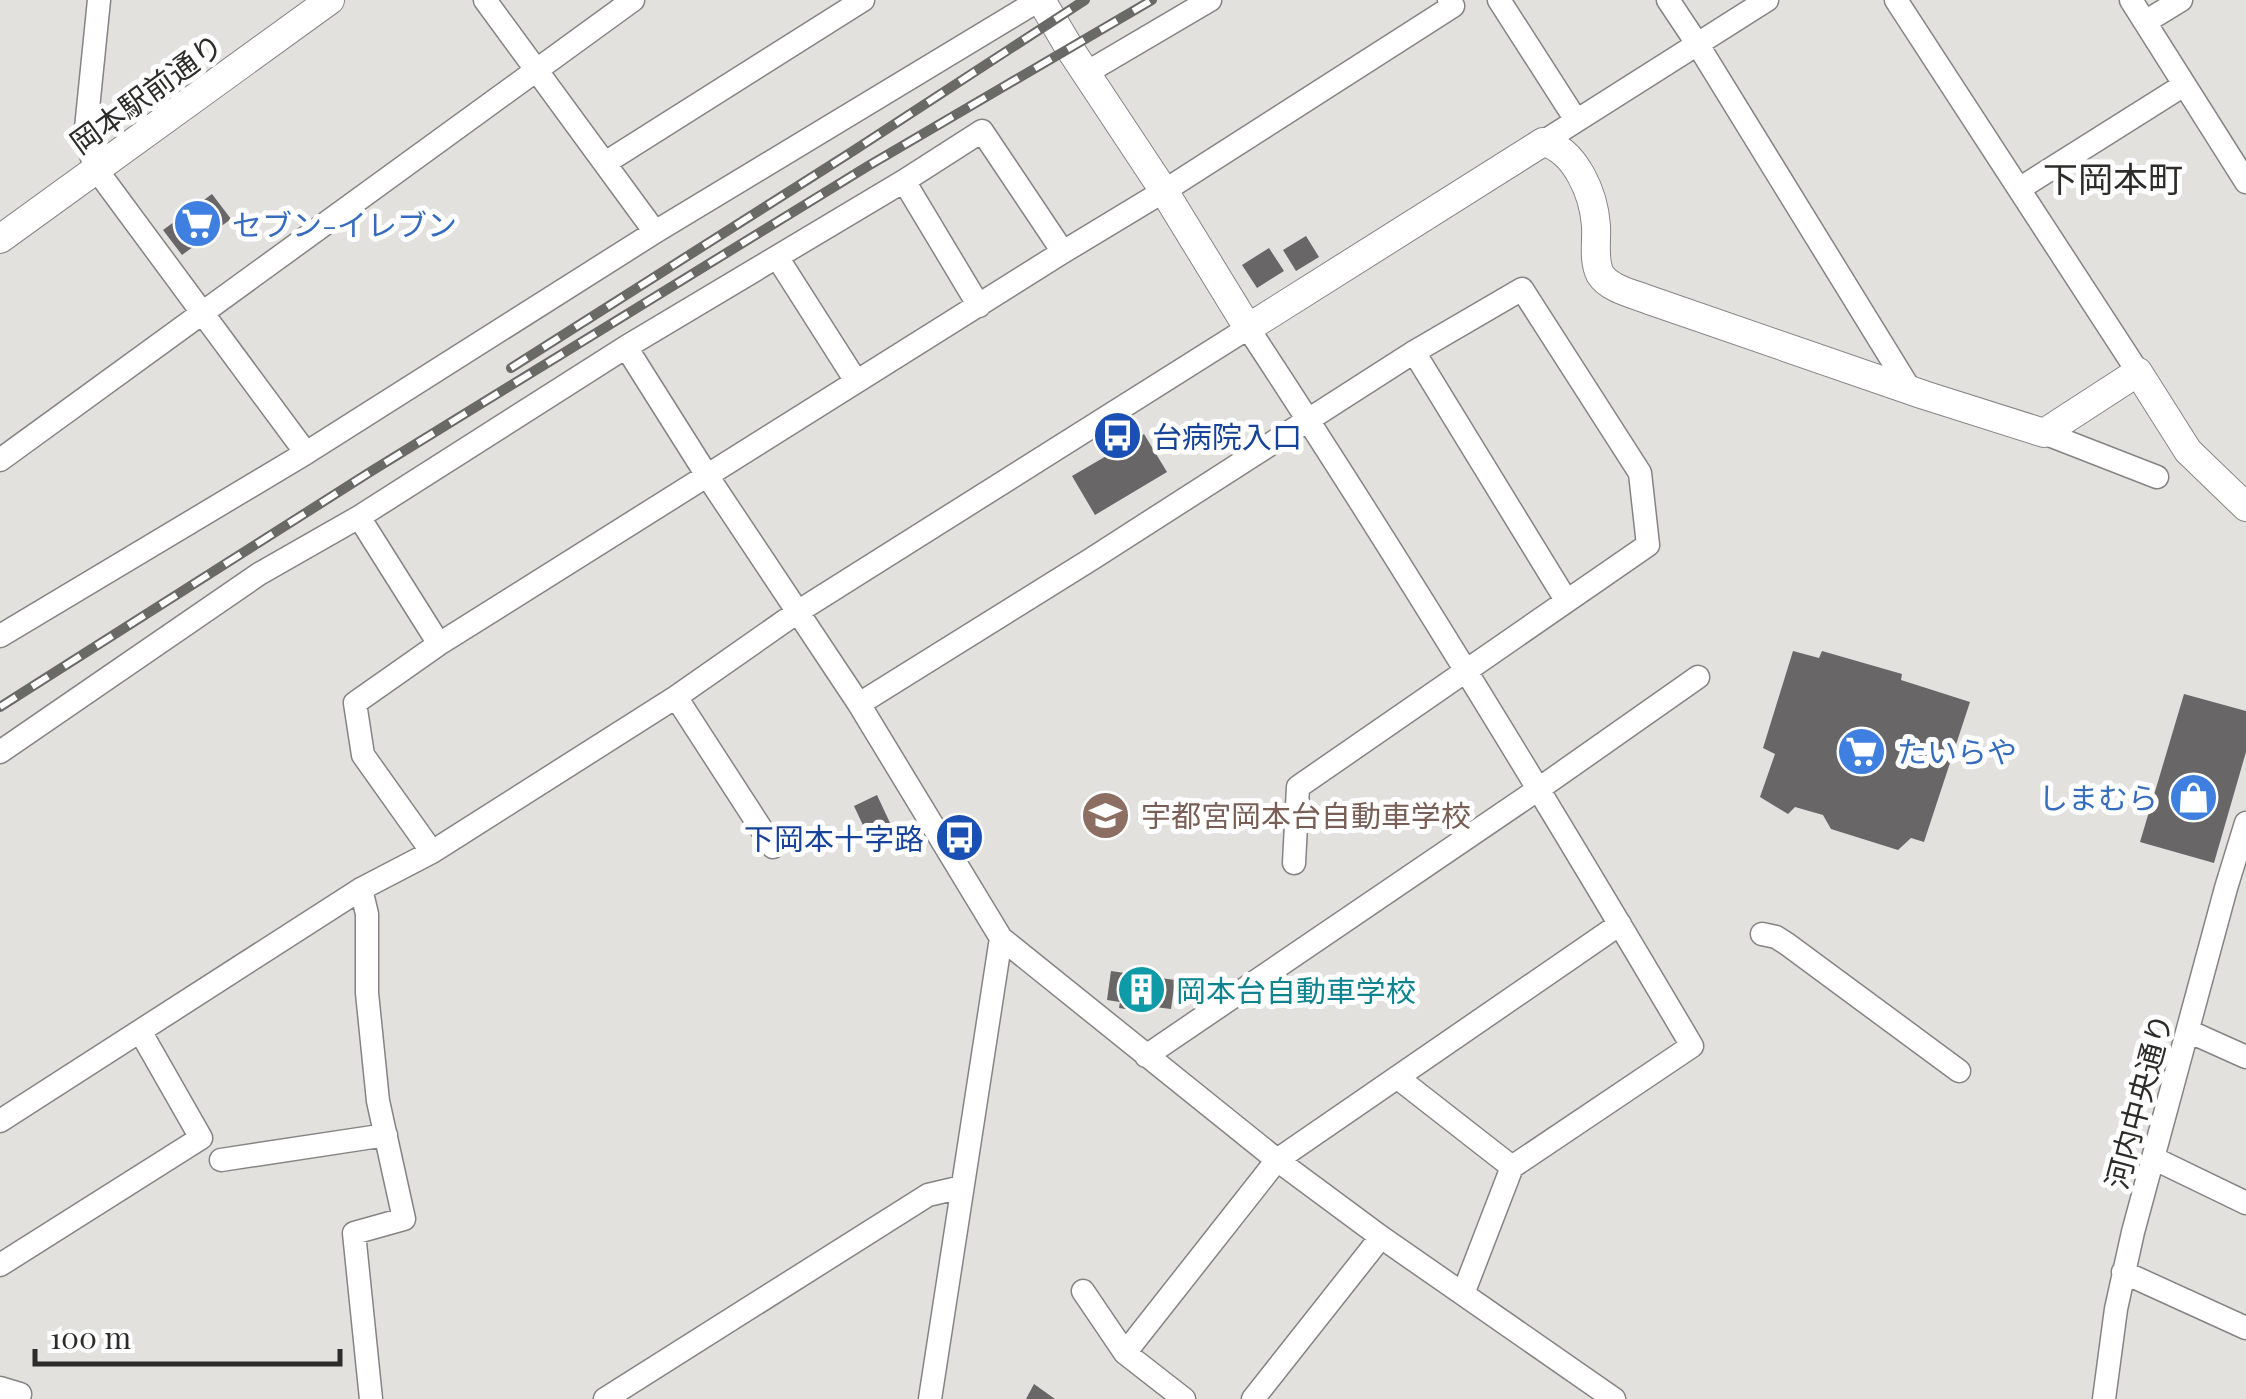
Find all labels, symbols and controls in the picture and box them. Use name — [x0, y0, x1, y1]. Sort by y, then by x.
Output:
street label: 岡本駅前通り — [61, 24, 231, 162]
district label: 下岡本町 — [2043, 154, 2183, 201]
supermarket icon: セブン-イレブン — [171, 198, 223, 250]
place label: セブン-イレブン — [232, 204, 457, 244]
bus stop icon: 台病院入口 — [1091, 410, 1143, 462]
place label: 台病院入口 — [1152, 416, 1302, 456]
supermarket icon: たいらや — [1836, 725, 1888, 777]
place label: たいらや — [1897, 731, 2017, 771]
shop icon: しまむら — [2167, 771, 2219, 823]
place label: しまむら — [2038, 777, 2158, 817]
school or university icon: 宇都宮岡本台自動車学校 — [1080, 789, 1132, 841]
place label: 宇都宮岡本台自動車学校 — [1141, 795, 1471, 835]
bus stop icon: 下岡本十字路 — [933, 812, 985, 864]
place label: 下岡本十字路 — [744, 818, 924, 858]
building icon: 岡本台自動車学校 — [1115, 964, 1167, 1016]
place label: 岡本台自動車学校 — [1176, 970, 1416, 1010]
street label: 河内中央通り — [2095, 1009, 2181, 1193]
scale bar — [35, 1304, 340, 1366]
text: 100 m — [50, 1317, 132, 1357]

